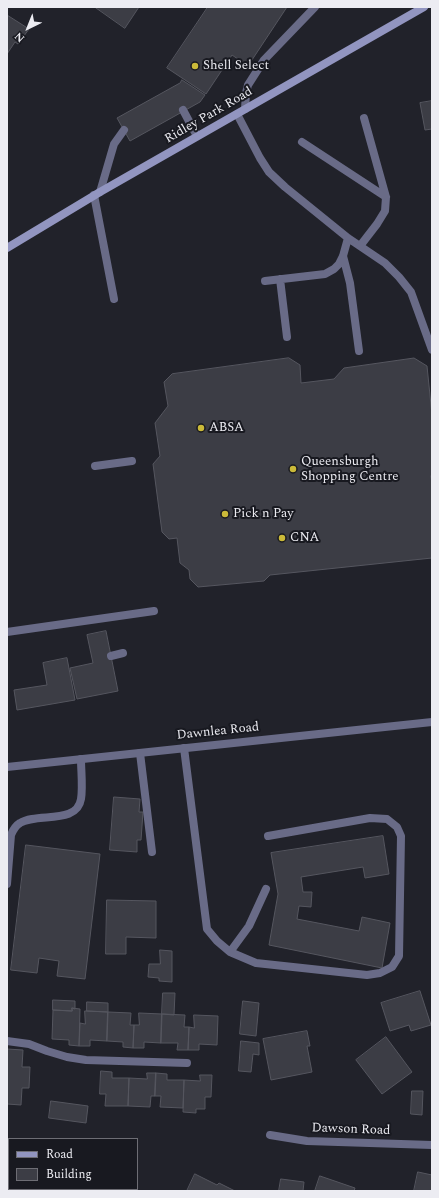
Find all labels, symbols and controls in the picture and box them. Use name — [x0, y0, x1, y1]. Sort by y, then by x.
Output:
north arrow — [8, 8, 48, 48]
text: N — [10, 28, 29, 46]
place label: Shell Select — [203, 58, 269, 74]
marker: Shell Select — [190, 61, 200, 71]
street label: Ridley Park Road — [162, 85, 256, 147]
place label: ABSA — [209, 420, 244, 436]
marker: ABSA — [196, 423, 206, 433]
place label: Queensburgh Shopping Centre — [301, 454, 399, 485]
marker: Queensburgh Shopping Centre — [288, 464, 298, 474]
place label: Pick n Pay — [233, 506, 293, 522]
marker: Pick n Pay — [220, 509, 230, 519]
place label: CNA — [290, 530, 319, 546]
marker: CNA — [277, 533, 287, 543]
street label: Dawnlea Road — [176, 720, 260, 744]
street label: Dawson Road — [311, 1121, 391, 1139]
legend — [8, 1138, 138, 1190]
text: Road — [46, 1145, 73, 1164]
text: Building — [46, 1165, 92, 1184]

